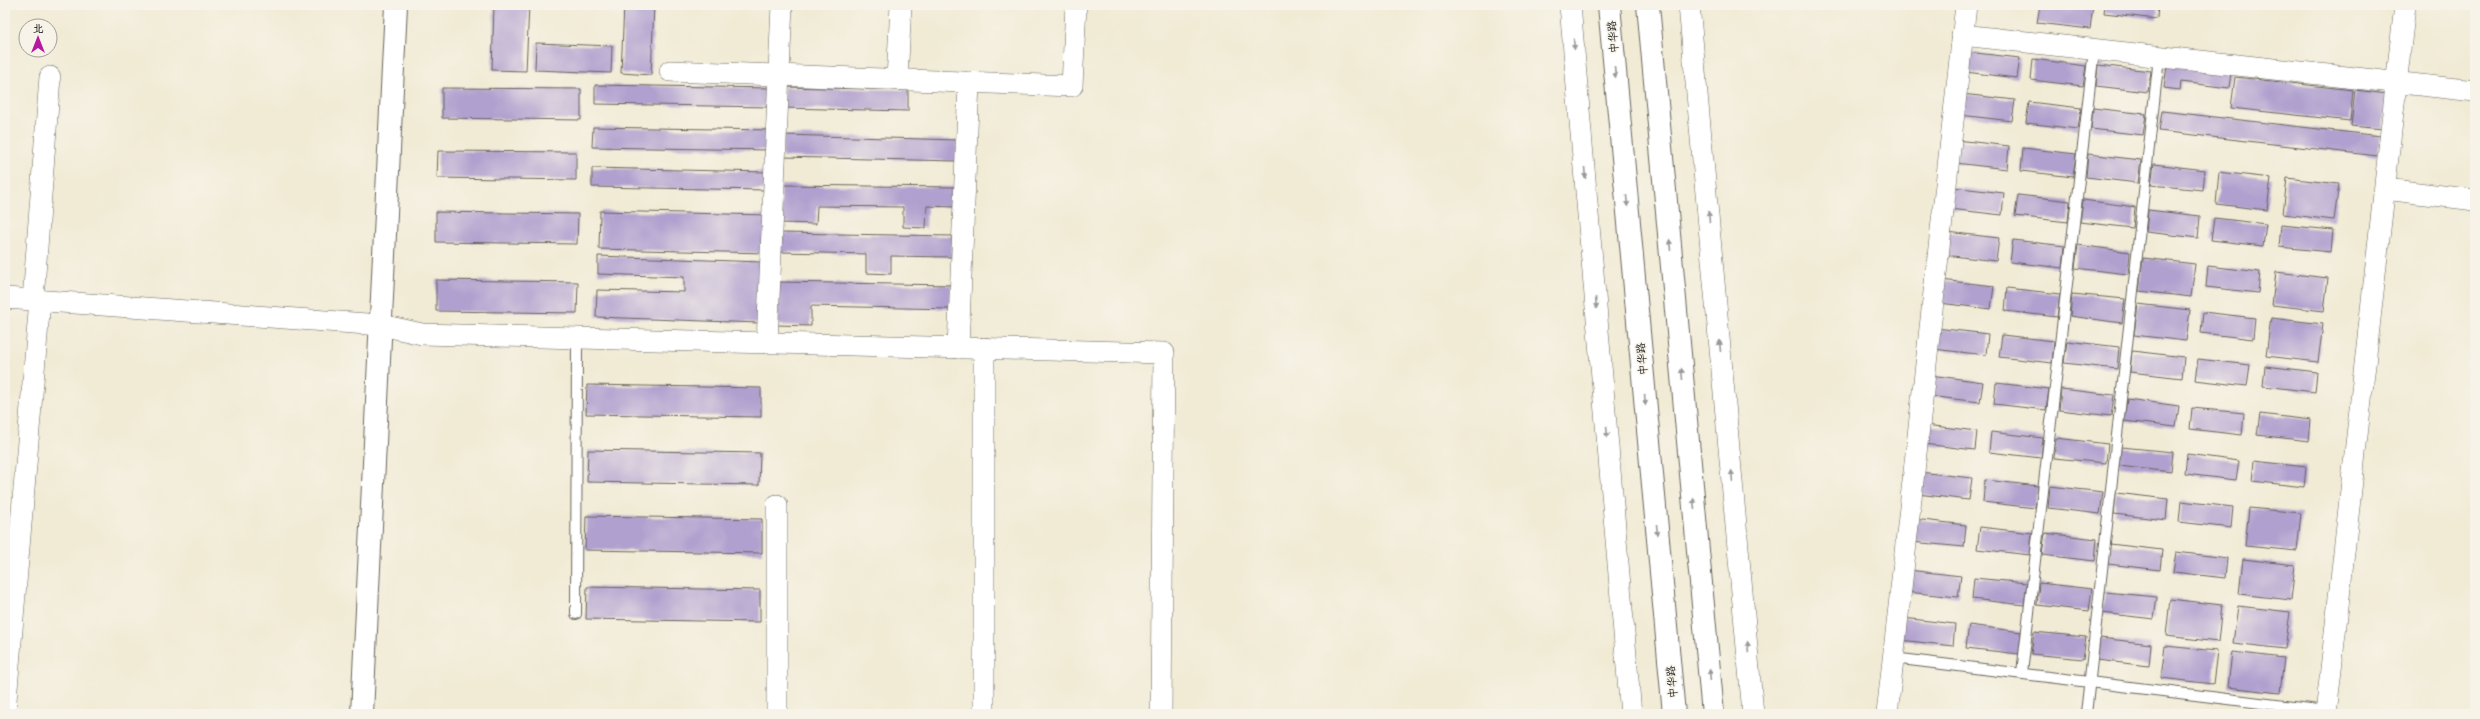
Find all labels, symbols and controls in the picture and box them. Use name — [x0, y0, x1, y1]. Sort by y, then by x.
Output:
north arrow — [18, 18, 58, 58]
text: 北 — [33, 20, 44, 35]
street label: 中华路 — [1603, 20, 1621, 54]
one-way arrow — [1570, 38, 1577, 50]
one-way arrow — [1611, 66, 1618, 78]
one-way arrow — [1581, 167, 1588, 179]
one-way arrow — [1623, 195, 1630, 207]
one-way arrow — [1705, 211, 1712, 223]
one-way arrow — [1667, 239, 1673, 251]
one-way arrow — [1592, 297, 1599, 309]
one-way arrow — [1717, 340, 1724, 352]
street label: 中华路 — [1632, 342, 1650, 376]
one-way arrow — [1679, 368, 1685, 380]
one-way arrow — [1642, 394, 1649, 406]
one-way arrow — [1603, 426, 1610, 438]
one-way arrow — [1729, 470, 1736, 482]
one-way arrow — [1691, 498, 1697, 510]
one-way arrow — [1654, 524, 1661, 536]
one-way arrow — [1745, 641, 1751, 653]
street label: 中华路 — [1662, 665, 1680, 699]
one-way arrow — [1706, 669, 1713, 681]

